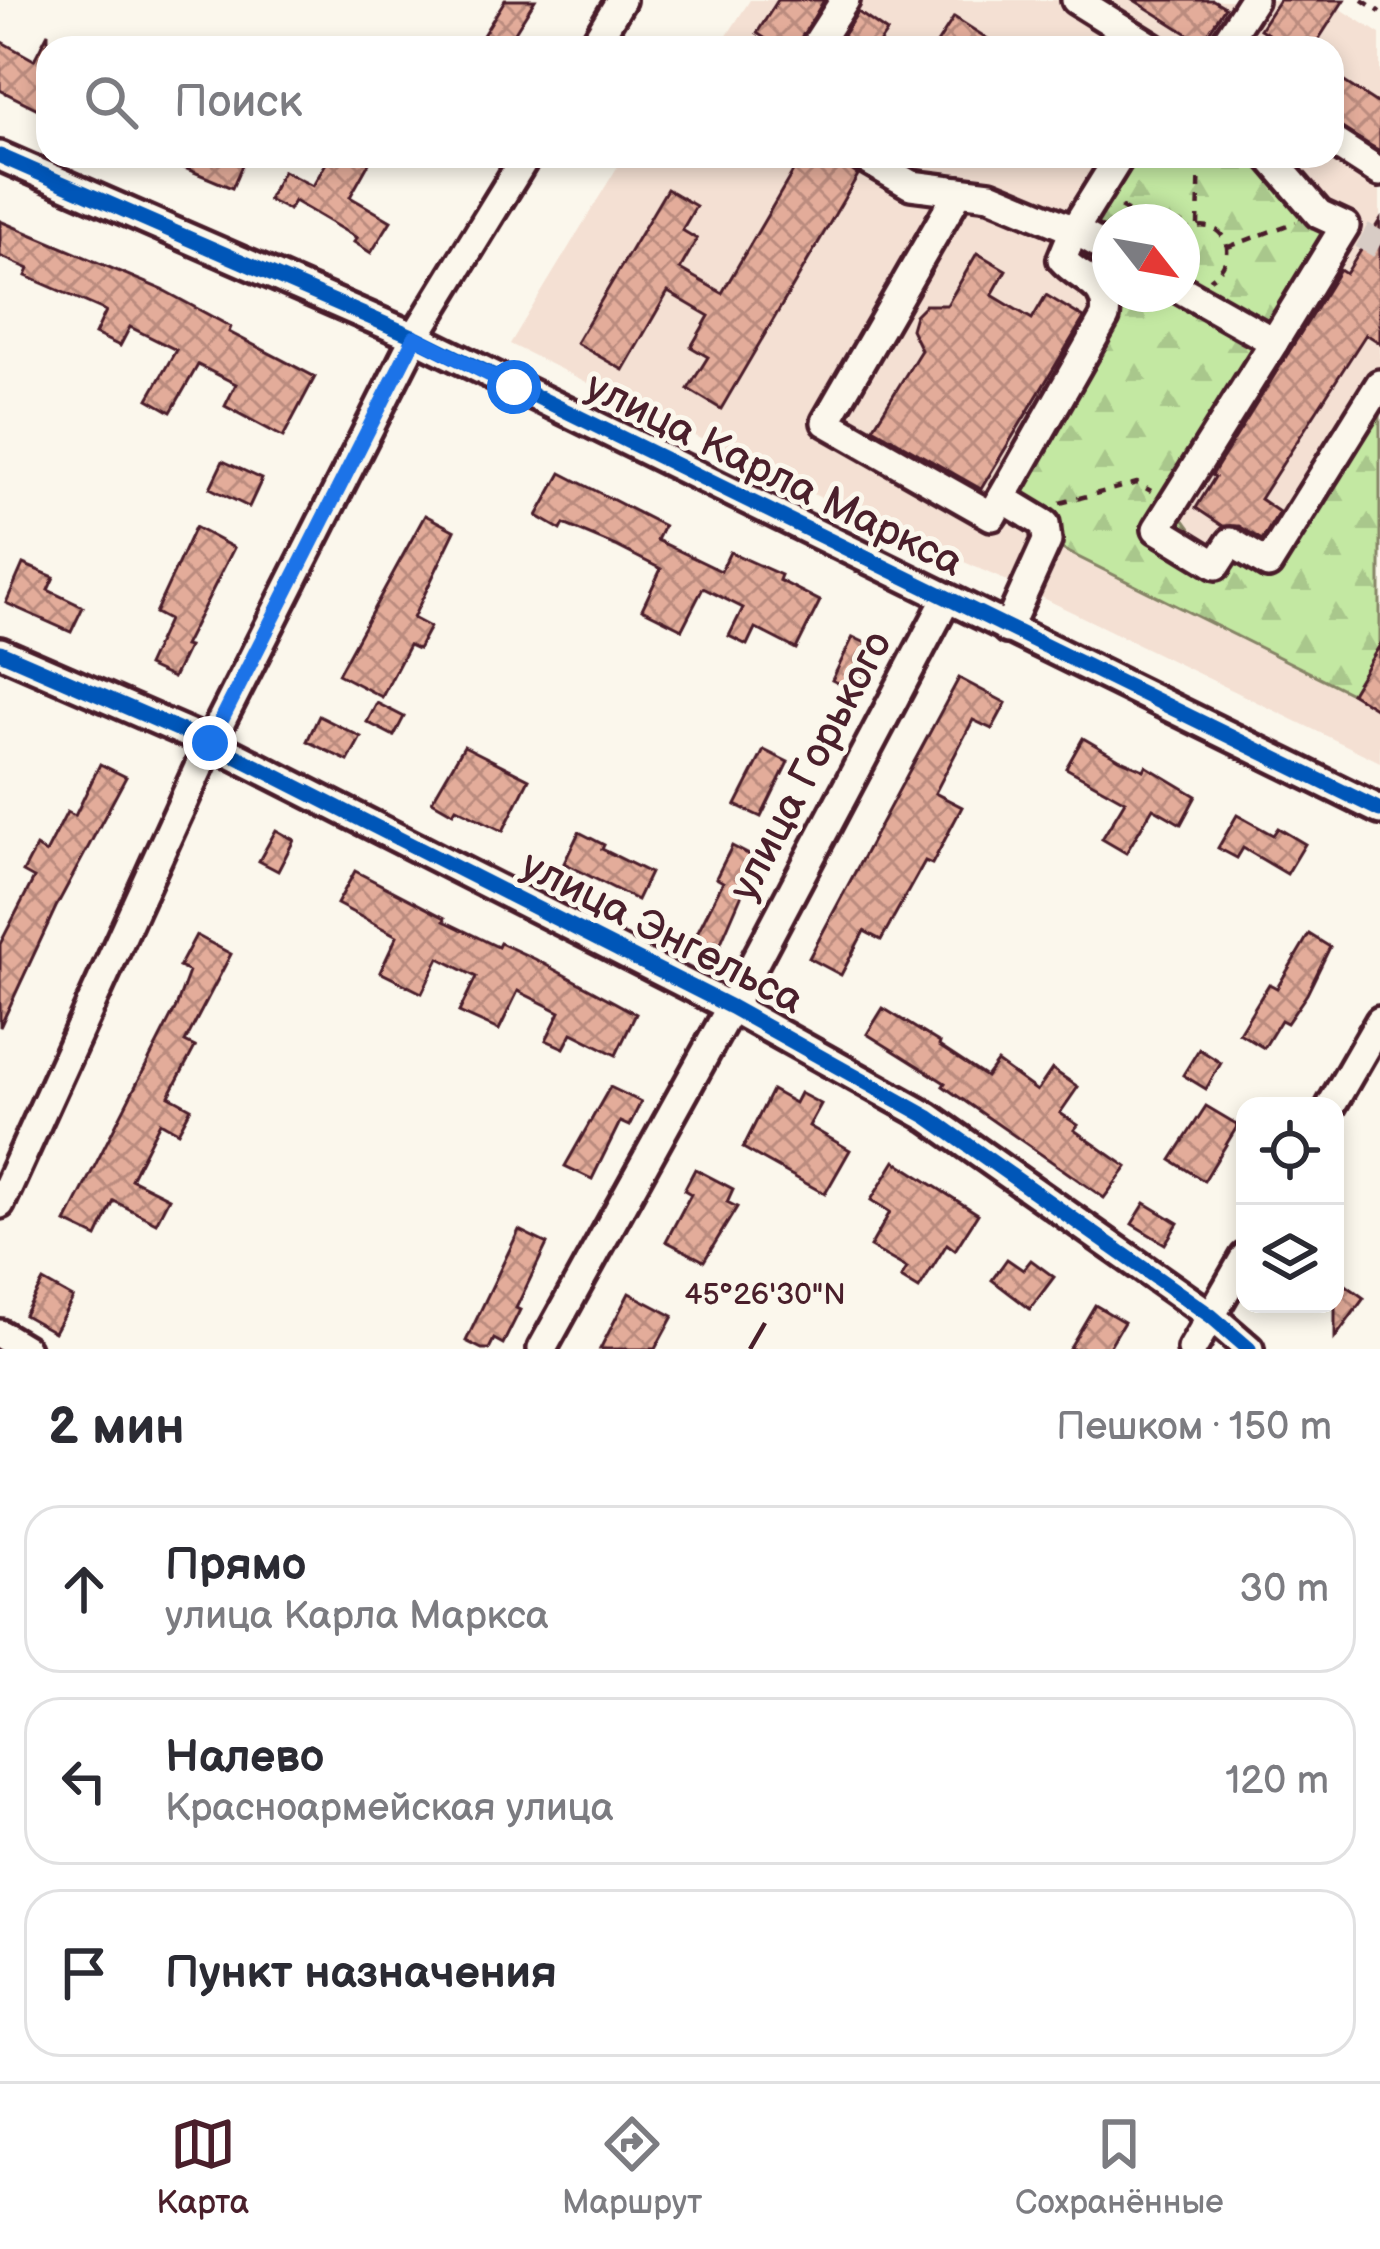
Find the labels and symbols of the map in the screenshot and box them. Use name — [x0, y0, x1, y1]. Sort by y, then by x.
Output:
north arrow — [1092, 204, 1200, 312]
route start — [487, 360, 541, 414]
street label: улица Карла Маркса — [577, 361, 971, 589]
street label: улица Горького — [719, 622, 903, 910]
route end — [183, 716, 237, 770]
street label: улица Энгельса — [512, 840, 812, 1026]
text: 45°26'30"N — [684, 1277, 846, 1313]

